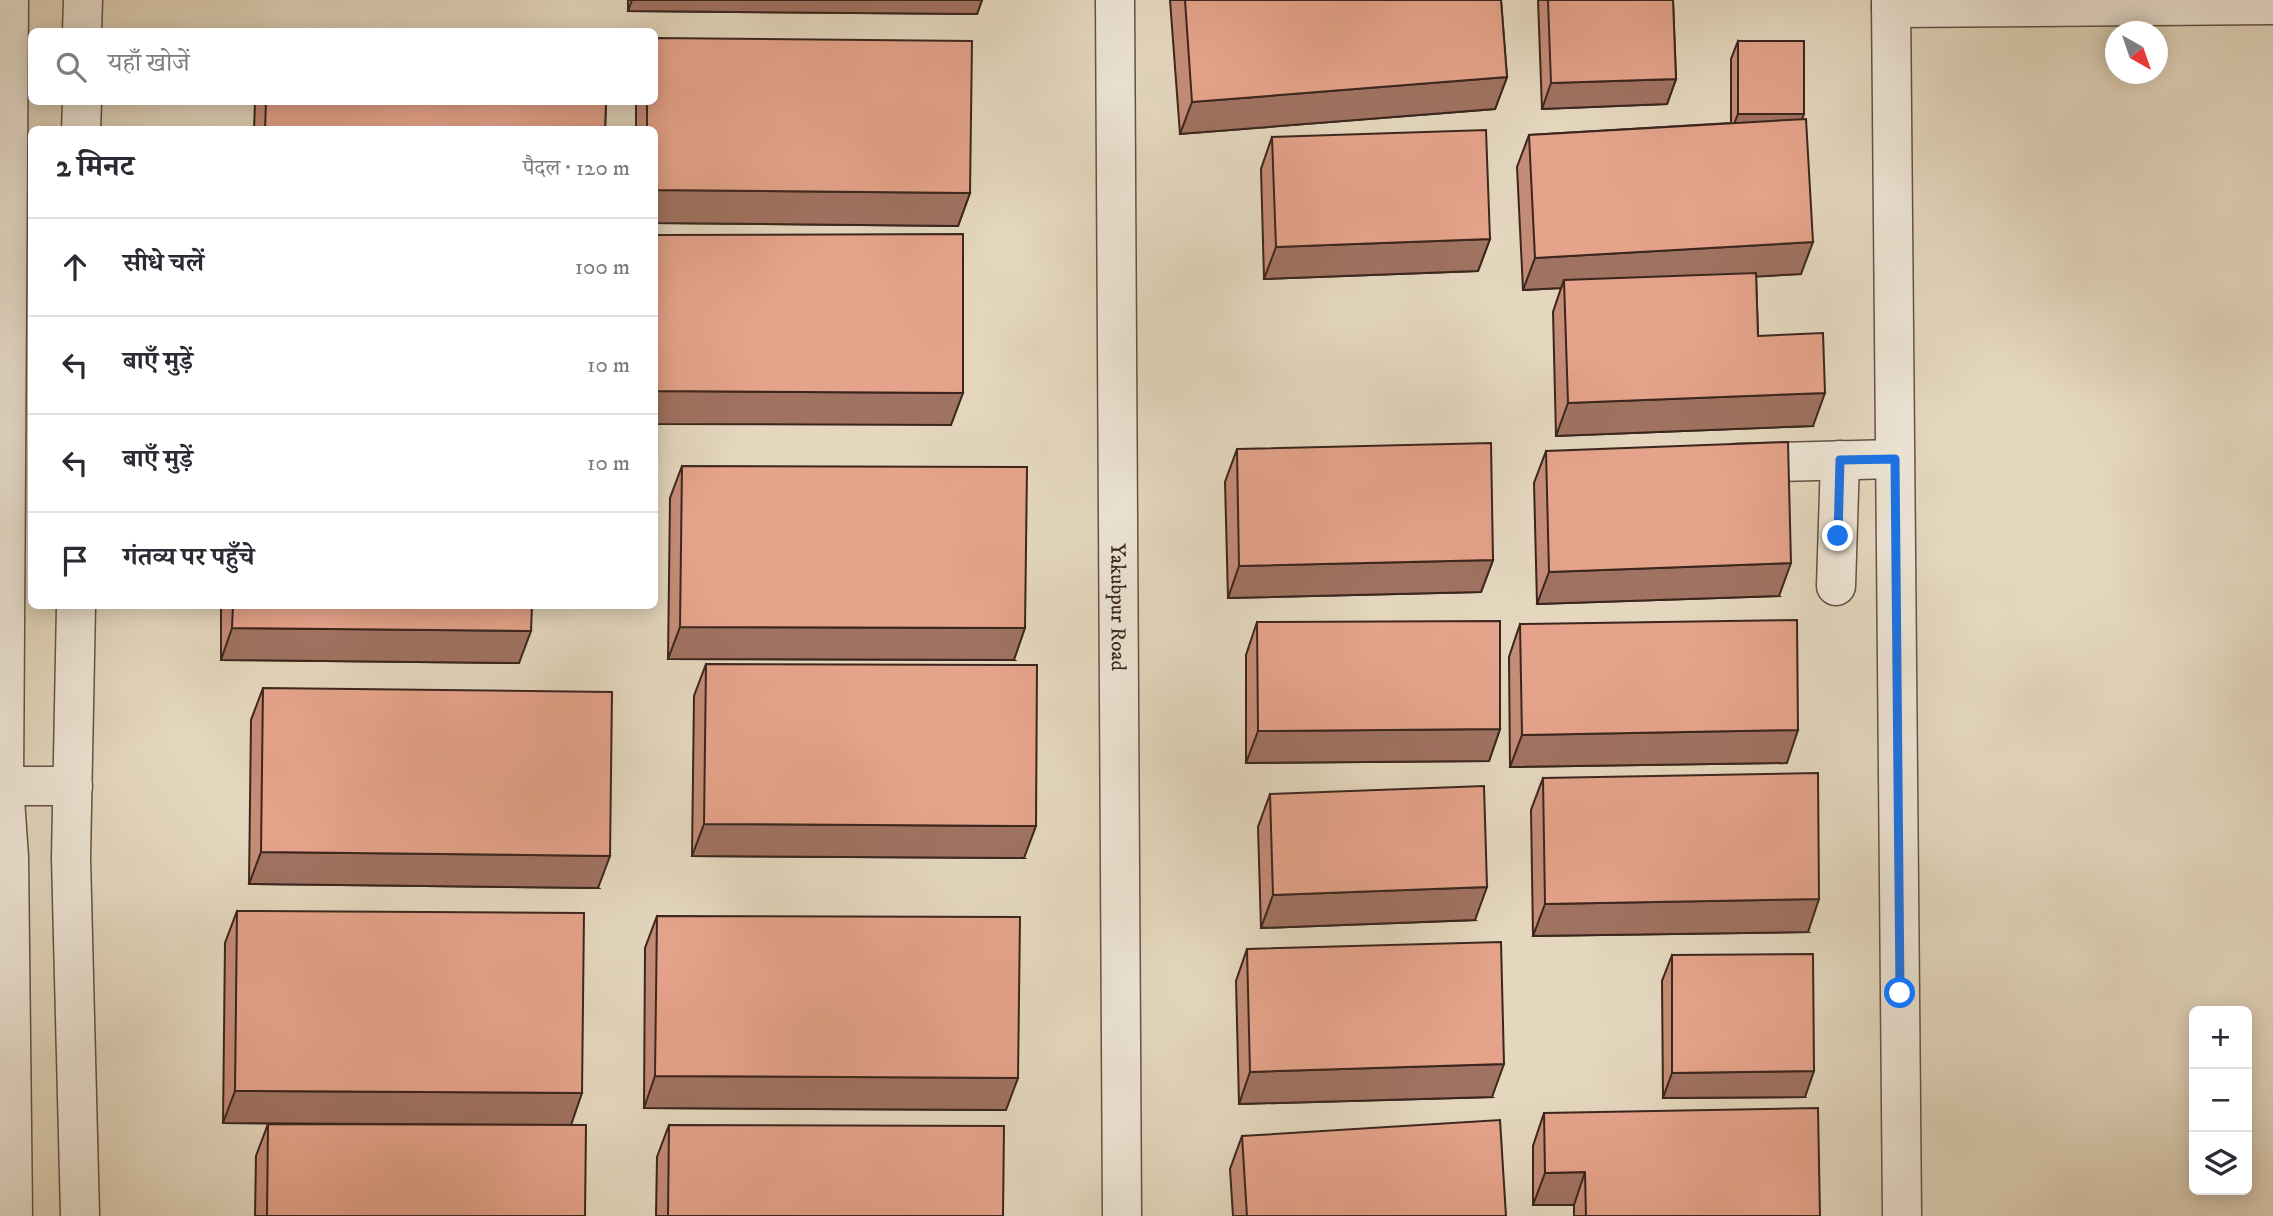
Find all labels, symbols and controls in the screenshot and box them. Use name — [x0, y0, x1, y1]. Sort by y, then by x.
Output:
north arrow — [2105, 21, 2168, 84]
search box — [28, 28, 658, 105]
text: यहाँ खोजें — [108, 47, 190, 80]
icon: search — [52, 48, 90, 86]
text: 2 मिनट — [56, 149, 134, 186]
text: पैदल · 120 m — [523, 154, 630, 183]
text: सीधे चलें — [123, 247, 204, 280]
icon: ahead — [56, 248, 94, 286]
text: 100 m — [575, 253, 630, 282]
text: बाएँ मुड़ें — [123, 345, 193, 378]
icon: left — [56, 346, 94, 384]
text: 10 m — [587, 351, 630, 380]
text: बाएँ मुड़ें — [123, 443, 193, 476]
icon: left — [56, 444, 94, 482]
text: 10 m — [587, 449, 630, 478]
route end — [1822, 520, 1853, 551]
text: गंतव्य पर पहुँचे — [123, 541, 254, 574]
icon: arrive — [56, 542, 94, 580]
street label: Yakubpur Road — [1104, 543, 1131, 671]
route start — [1884, 977, 1915, 1008]
map controls — [2189, 1006, 2252, 1195]
button: + — [2189, 1006, 2252, 1069]
button: − — [2189, 1069, 2252, 1132]
button: layers — [2189, 1132, 2252, 1195]

